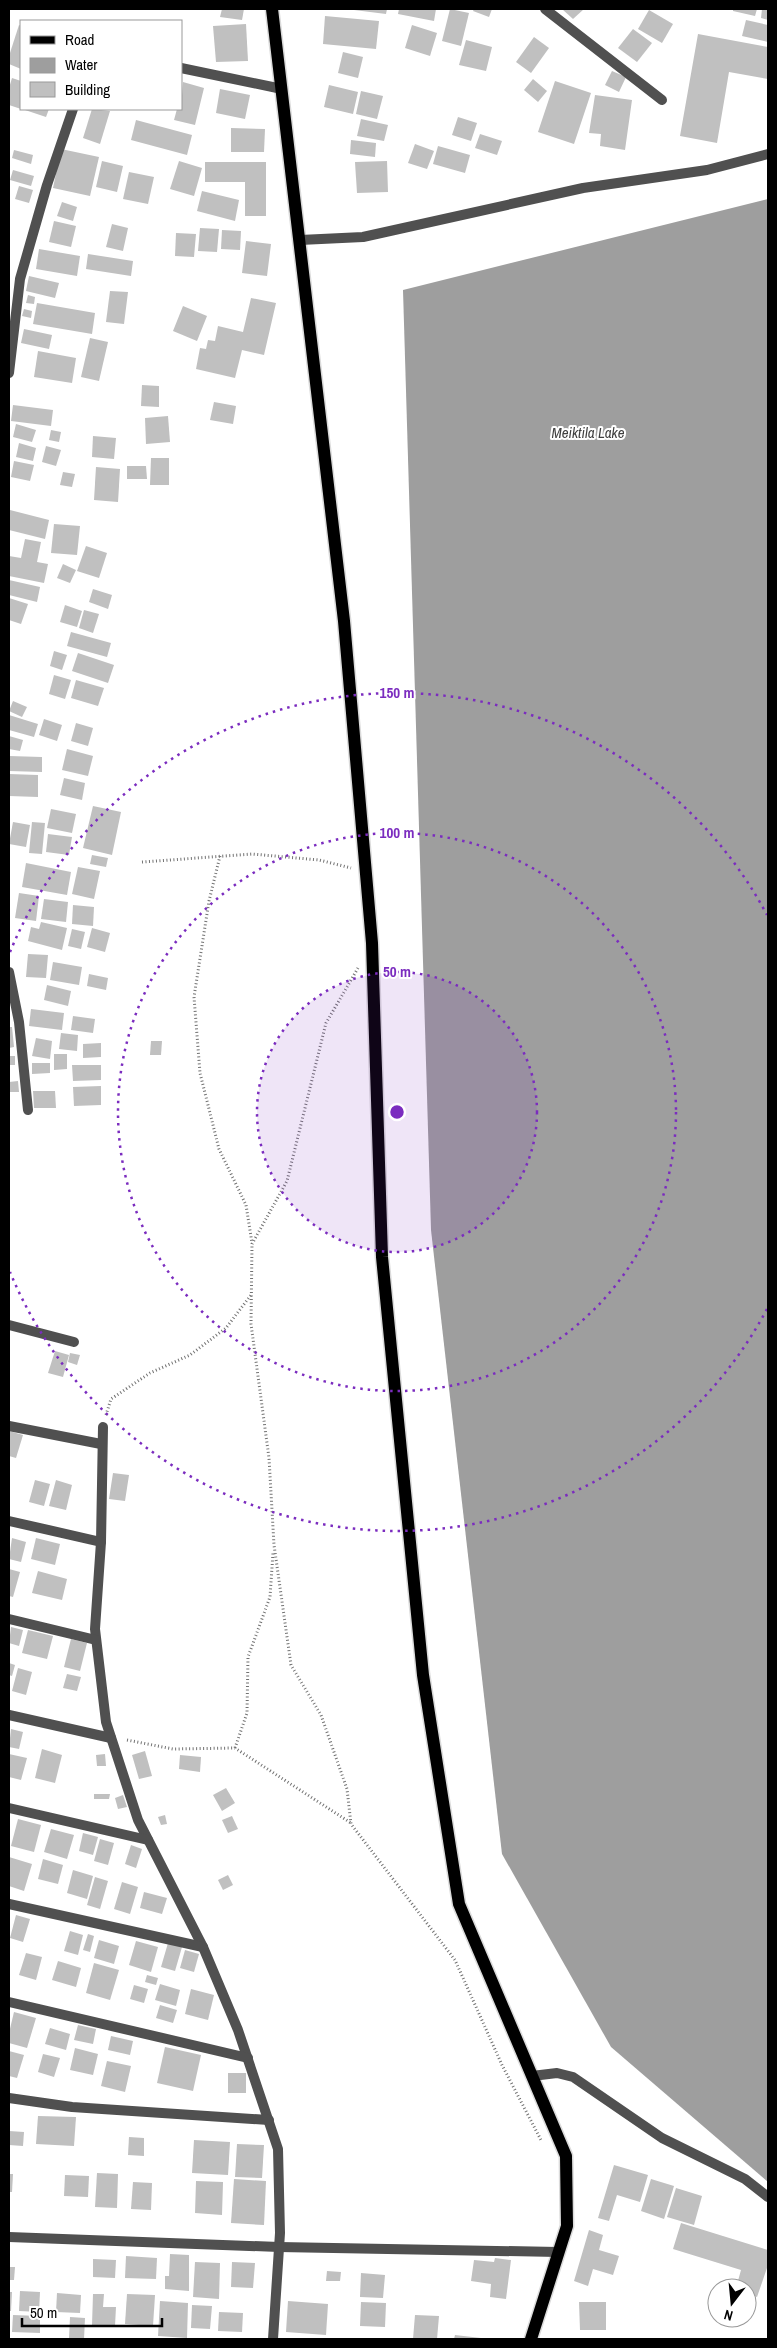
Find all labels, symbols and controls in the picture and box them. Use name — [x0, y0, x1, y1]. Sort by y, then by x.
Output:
legend — [20, 20, 182, 110]
text: Road — [65, 29, 94, 50]
text: Water — [65, 54, 97, 75]
text: Building — [65, 79, 110, 100]
water label: Meiktila Lake — [551, 422, 625, 443]
text: 150 m — [380, 682, 414, 703]
text: 100 m — [380, 822, 414, 843]
text: 50 m — [383, 961, 411, 982]
centre of rings — [388, 1103, 406, 1121]
north arrow — [707, 2278, 757, 2328]
scale bar — [22, 2296, 162, 2328]
text: 50 m — [30, 2302, 57, 2323]
text: N — [722, 2306, 735, 2325]

